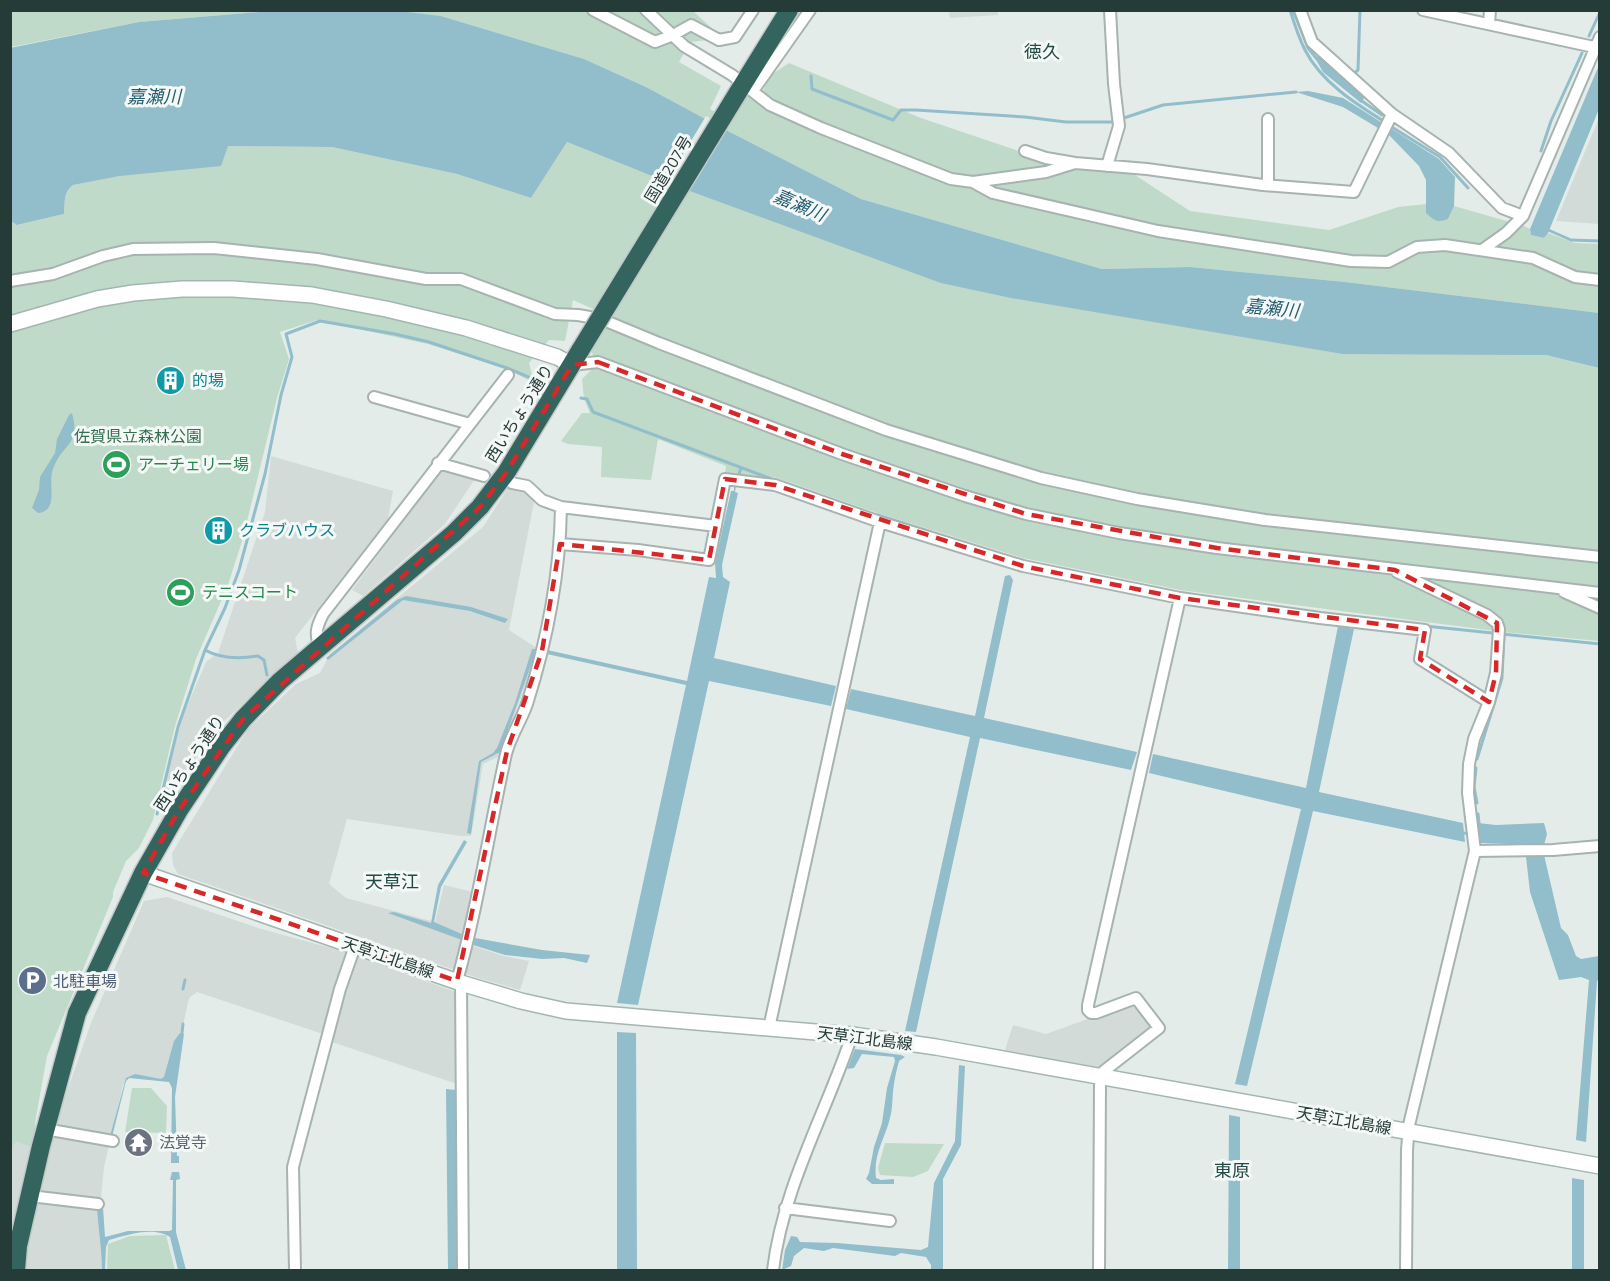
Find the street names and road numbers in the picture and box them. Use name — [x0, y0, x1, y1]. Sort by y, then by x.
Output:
street label: 国道207号 — [638, 131, 698, 207]
street label: 西いちょう通り — [479, 359, 559, 467]
street label: 西いちょう通り — [148, 710, 230, 816]
street label: 天草江北島線 — [339, 930, 437, 984]
street label: 天草江北島線 — [816, 1020, 914, 1056]
street label: 天草江北島線 — [1295, 1100, 1393, 1140]

